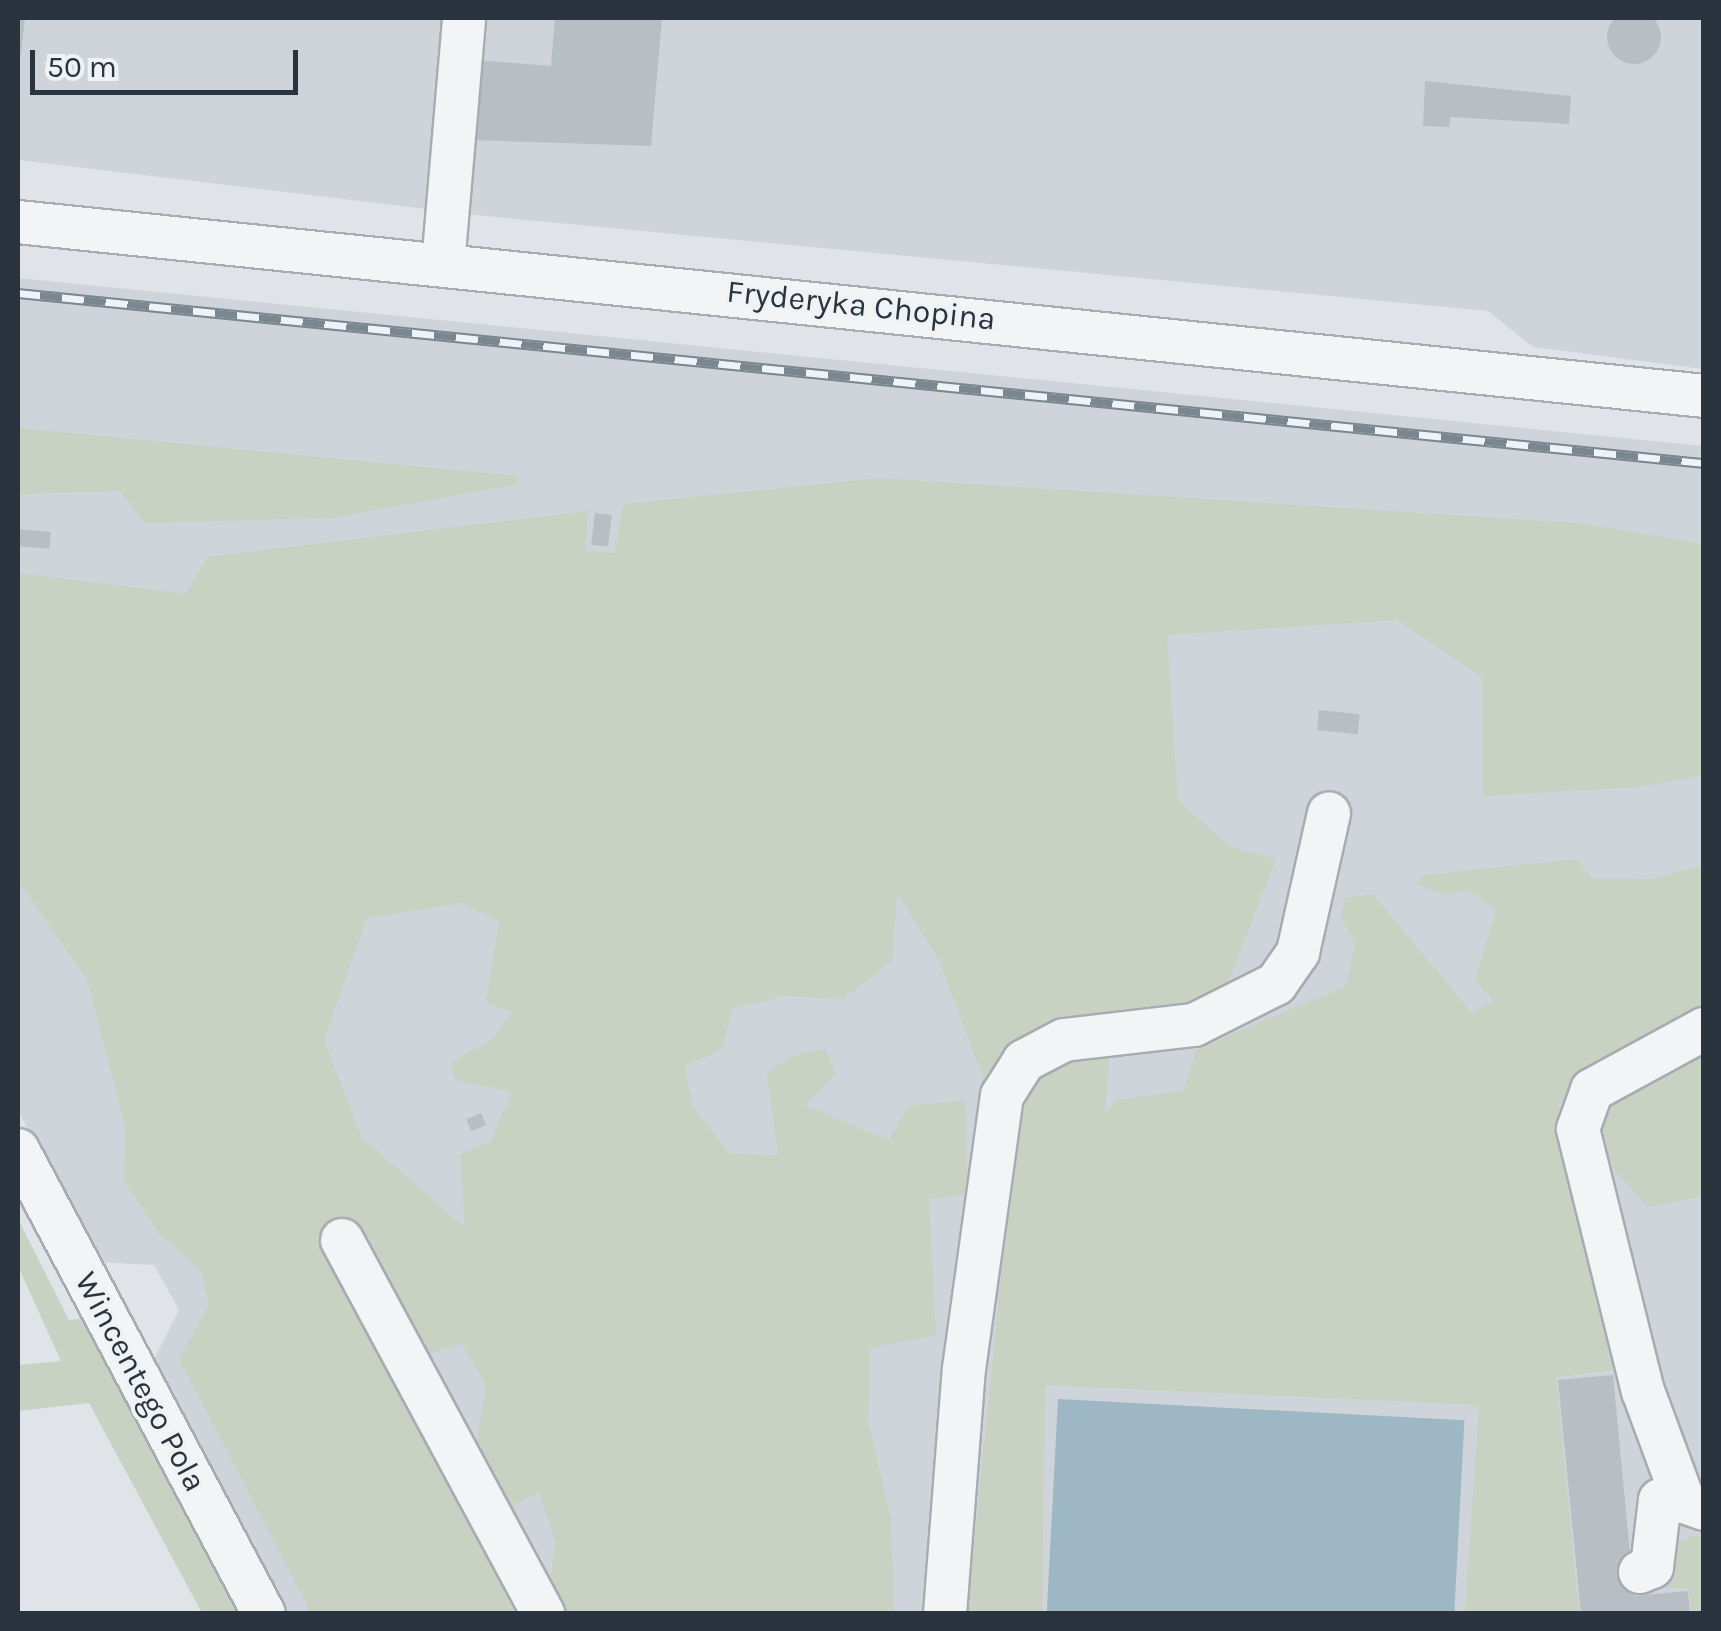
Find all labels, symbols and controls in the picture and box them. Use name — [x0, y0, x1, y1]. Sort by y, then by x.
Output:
scale bar — [35, 30, 302, 92]
text: 50 m — [47, 49, 117, 85]
street label: Fryderyka Chopina — [725, 273, 997, 339]
street label: Wincentego Pola — [66, 1266, 214, 1498]

